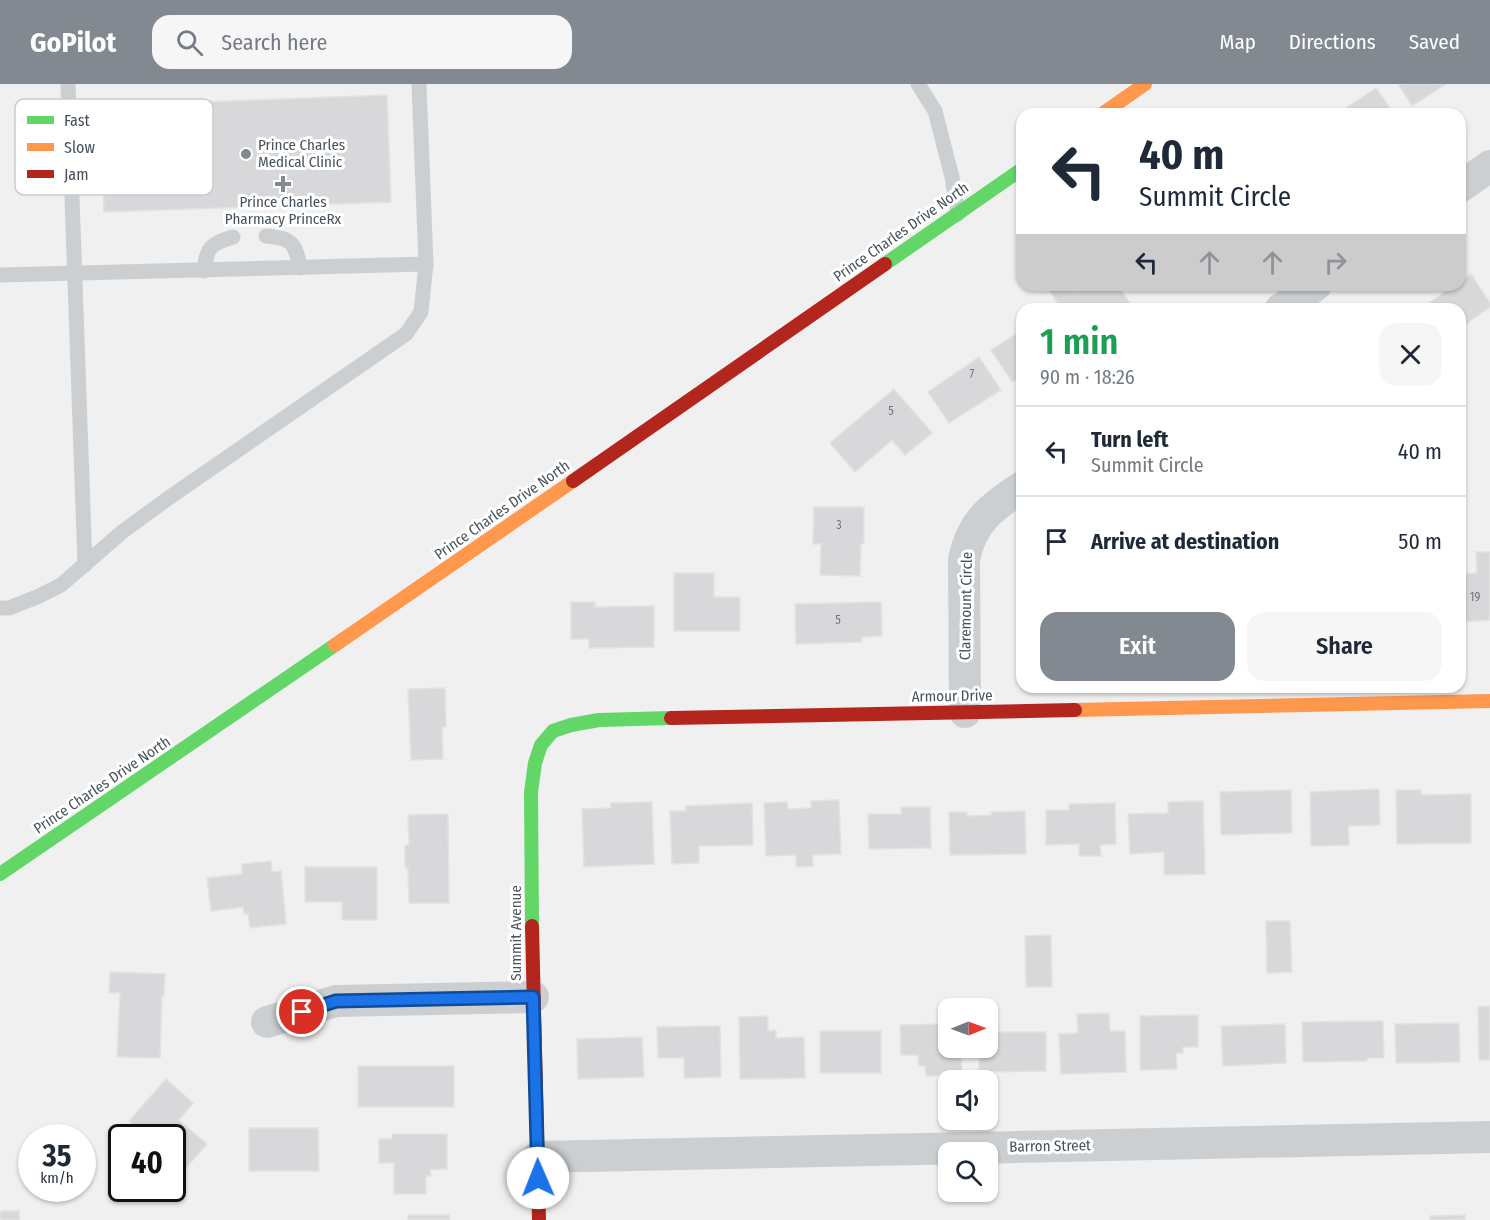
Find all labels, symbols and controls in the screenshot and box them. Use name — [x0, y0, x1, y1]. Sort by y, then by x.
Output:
search box — [152, 15, 572, 69]
text: GoPilot — [30, 26, 116, 59]
icon: search — [173, 26, 206, 59]
text: Search here — [221, 29, 327, 56]
text: Map — [1219, 29, 1256, 55]
text: Directions — [1289, 29, 1376, 55]
text: Saved — [1409, 29, 1460, 55]
legend — [15, 99, 213, 195]
text: Fast — [64, 111, 91, 130]
text: 40 m — [1139, 130, 1224, 180]
icon: left — [1040, 132, 1118, 210]
place label: Prince Charles Medical Clinic — [258, 136, 345, 171]
text: Slow — [64, 138, 95, 157]
marker: Prince Charles Medical Clinic — [239, 147, 253, 161]
text: Jam — [64, 165, 89, 184]
marker: Prince Charles Pharmacy PrinceRx — [276, 177, 290, 191]
street label: Prince Charles Drive North — [830, 178, 972, 286]
text: Summit Circle — [1139, 181, 1291, 213]
place label: Prince Charles Pharmacy PrinceRx — [225, 193, 342, 228]
icon: left — [1130, 246, 1163, 279]
icon: ahead — [1193, 246, 1226, 279]
icon: ahead — [1256, 246, 1289, 279]
icon: right — [1319, 246, 1352, 279]
text: 1 min — [1040, 320, 1118, 364]
button: close — [1379, 323, 1442, 386]
text: 90 m · 18:26 — [1040, 365, 1135, 389]
house number: 7 — [970, 367, 975, 381]
house number: 5 — [888, 404, 894, 418]
text: Turn left — [1091, 426, 1169, 453]
icon: left — [1040, 435, 1073, 468]
text: 40 m — [1398, 438, 1442, 465]
text: Summit Circle — [1091, 453, 1204, 477]
street label: Prince Charles Drive North — [431, 456, 573, 564]
house number: 3 — [836, 518, 842, 532]
icon: arrive — [1040, 525, 1073, 558]
text: Arrive at destination — [1091, 528, 1279, 555]
text: 50 m — [1398, 528, 1442, 555]
street label: Claremount Circle — [956, 552, 976, 660]
house number: 19 — [1470, 590, 1480, 604]
button: Exit — [1040, 612, 1235, 681]
button: Share — [1247, 612, 1442, 681]
house number: 5 — [835, 613, 841, 627]
street label: Armour Drive — [911, 686, 993, 706]
street label: Prince Charles Drive North — [30, 733, 174, 837]
street label: Summit Avenue — [507, 885, 525, 981]
pin — [276, 986, 327, 1037]
icon: arrive — [285, 995, 318, 1028]
north arrow — [938, 998, 998, 1058]
map controls — [938, 998, 998, 1202]
button: sound — [938, 1070, 998, 1130]
speed limit sign: 40 — [108, 1124, 186, 1202]
street label: Barron Street — [1009, 1136, 1091, 1156]
text: 35 — [43, 1138, 71, 1174]
button: search — [938, 1142, 998, 1202]
position arrow — [506, 1146, 570, 1210]
text: km/h — [40, 1169, 74, 1187]

